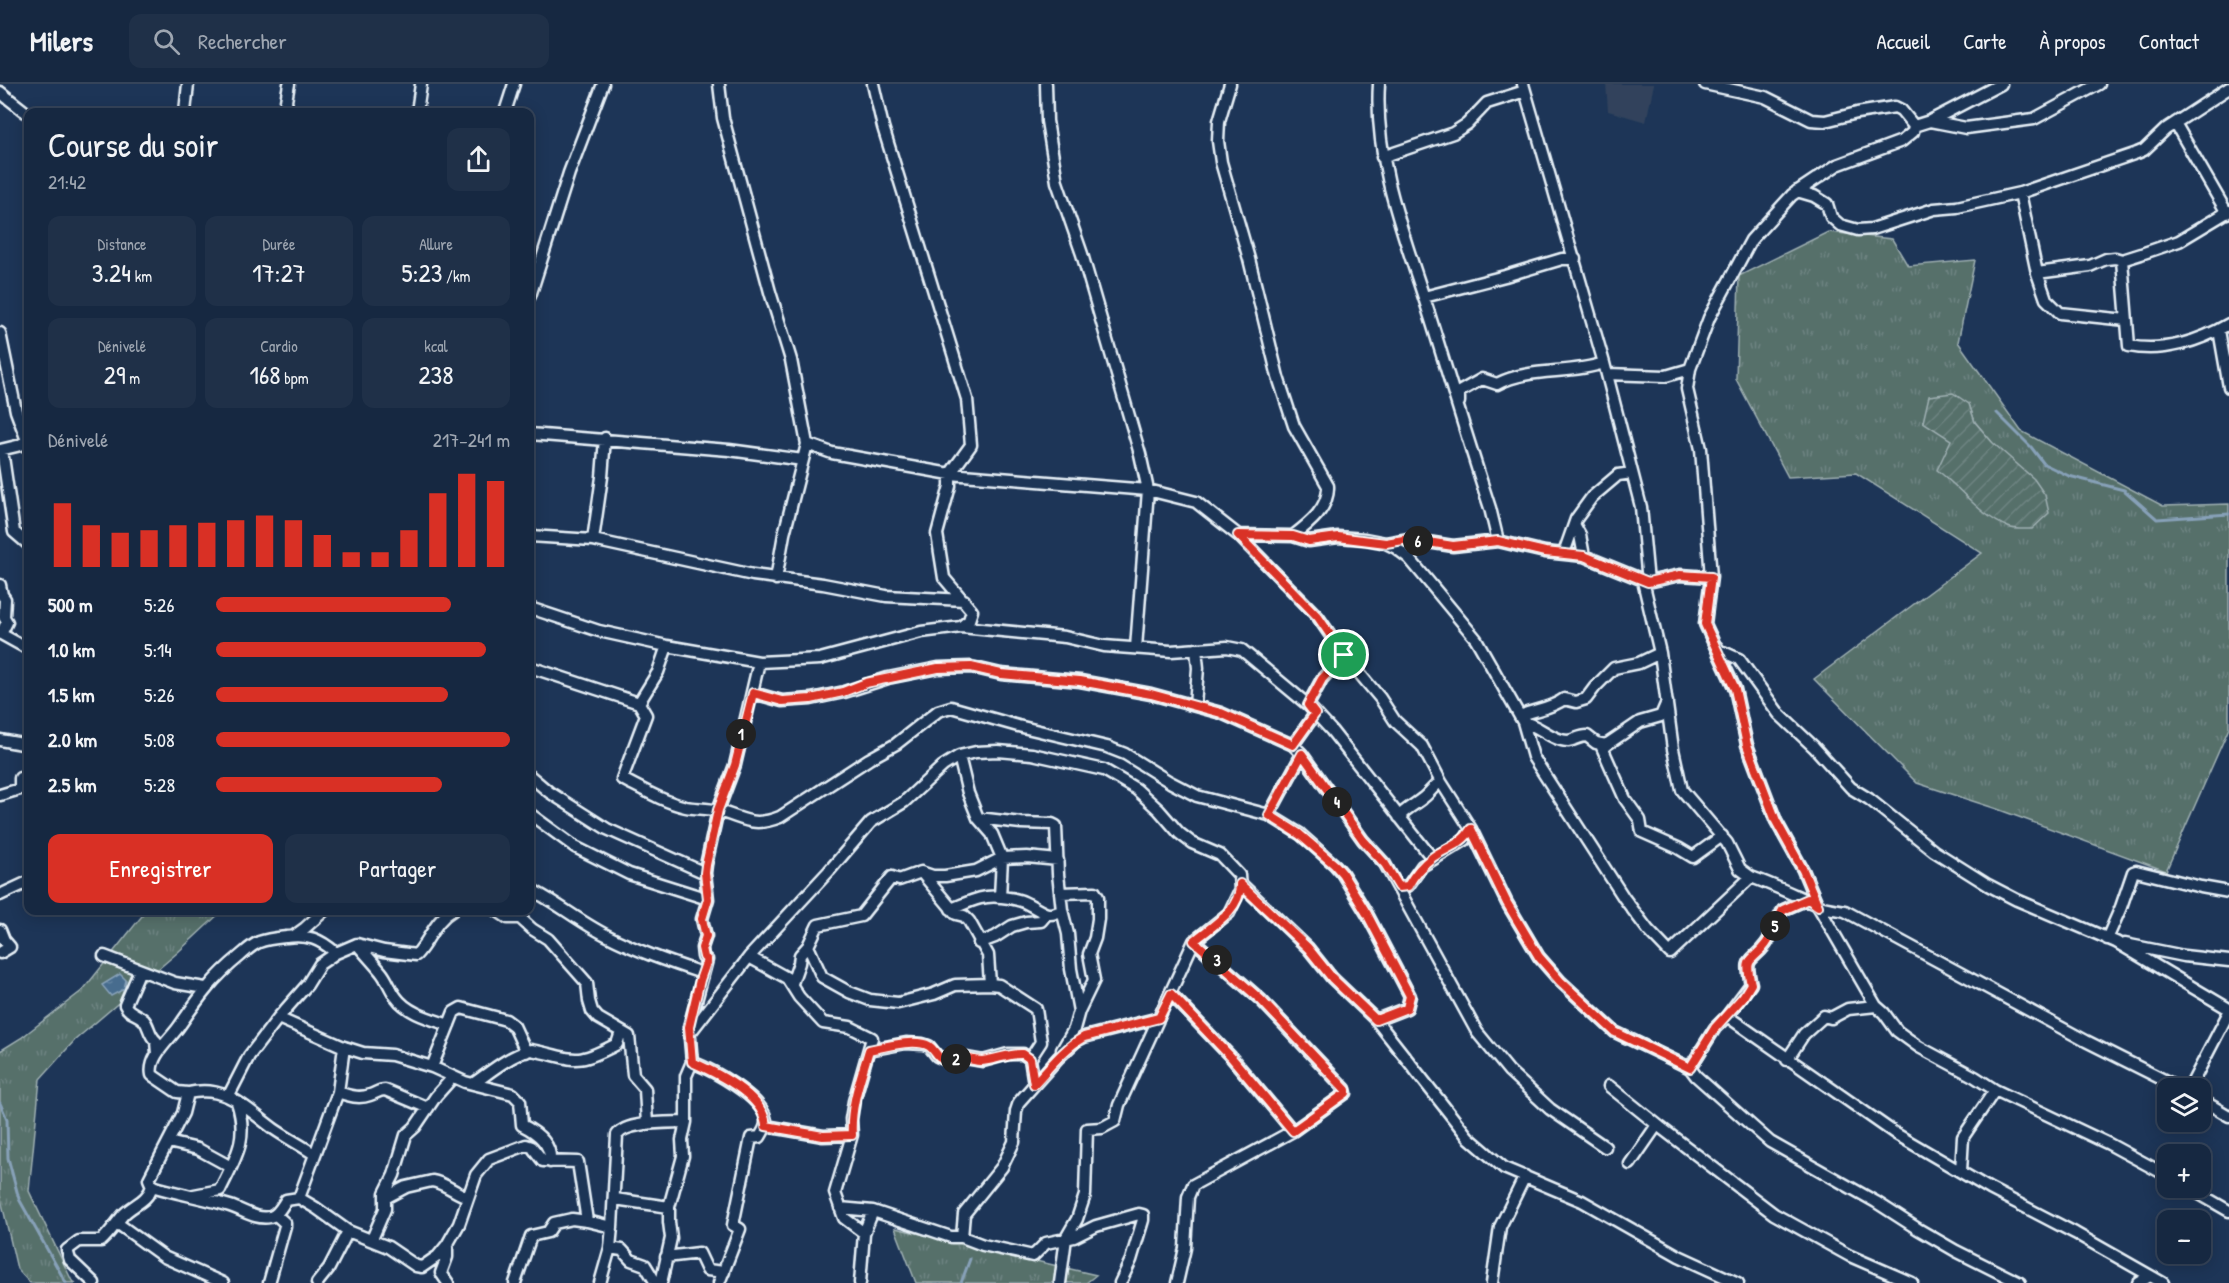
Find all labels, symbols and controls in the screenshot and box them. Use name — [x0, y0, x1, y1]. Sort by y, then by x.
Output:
search box — [129, 14, 549, 68]
text: Milers — [30, 22, 93, 60]
icon: search — [150, 25, 183, 58]
text: Rechercher — [198, 26, 287, 56]
text: Accueil — [1877, 27, 1930, 56]
text: Carte — [1963, 27, 2007, 56]
text: À propos — [2040, 27, 2106, 56]
text: Contact — [2139, 27, 2199, 56]
text: Course du soir — [48, 123, 218, 167]
button: share — [447, 128, 510, 191]
text: 21:42 — [48, 168, 86, 195]
text: Distance — [98, 233, 146, 255]
text: Durée — [263, 233, 295, 255]
text: Allure — [419, 233, 453, 255]
text: 3.24 — [92, 255, 131, 290]
text: 17:27 — [252, 255, 306, 290]
text: 5:23 — [402, 255, 442, 290]
text: km — [131, 265, 152, 287]
text: /km — [442, 265, 470, 287]
text: Dénivelé — [98, 335, 146, 357]
text: Cardio — [260, 335, 298, 357]
text: kcal — [424, 335, 448, 357]
text: 29 — [104, 357, 126, 392]
text: 168 — [249, 357, 281, 392]
text: 238 — [418, 357, 454, 392]
text: m — [126, 367, 140, 389]
text: bpm — [281, 367, 309, 389]
text: Dénivelé — [48, 426, 108, 453]
text: 217–241 m — [433, 426, 510, 453]
pin: 6 — [1403, 526, 1433, 556]
text: 6 — [1415, 530, 1421, 552]
text: 500 m — [48, 591, 93, 618]
text: 5:26 — [144, 591, 174, 618]
pin — [1318, 629, 1369, 680]
text: 1.0 km — [48, 636, 95, 663]
text: 5:14 — [144, 636, 172, 663]
icon: arrive — [1327, 638, 1360, 671]
text: 1.5 km — [48, 681, 95, 708]
text: 5:26 — [144, 681, 174, 708]
pin: 1 — [726, 719, 756, 749]
text: 1 — [738, 723, 744, 745]
text: 2.0 km — [48, 726, 97, 753]
text: 5:08 — [144, 726, 175, 753]
text: 2.5 km — [48, 771, 97, 798]
text: 5:28 — [144, 771, 175, 798]
pin: 4 — [1322, 787, 1352, 817]
text: 4 — [1334, 791, 1340, 813]
button: Enregistrer — [48, 834, 273, 903]
button: Partager — [285, 834, 510, 903]
pin: 5 — [1760, 911, 1790, 941]
text: 5 — [1772, 915, 1778, 937]
pin: 3 — [1202, 945, 1232, 975]
text: 3 — [1213, 949, 1221, 971]
pin: 2 — [941, 1044, 971, 1074]
text: 2 — [952, 1048, 960, 1070]
map controls — [2157, 1078, 2211, 1264]
button: layers — [2157, 1078, 2211, 1132]
button: + — [2157, 1144, 2211, 1198]
button: − — [2157, 1210, 2211, 1264]

